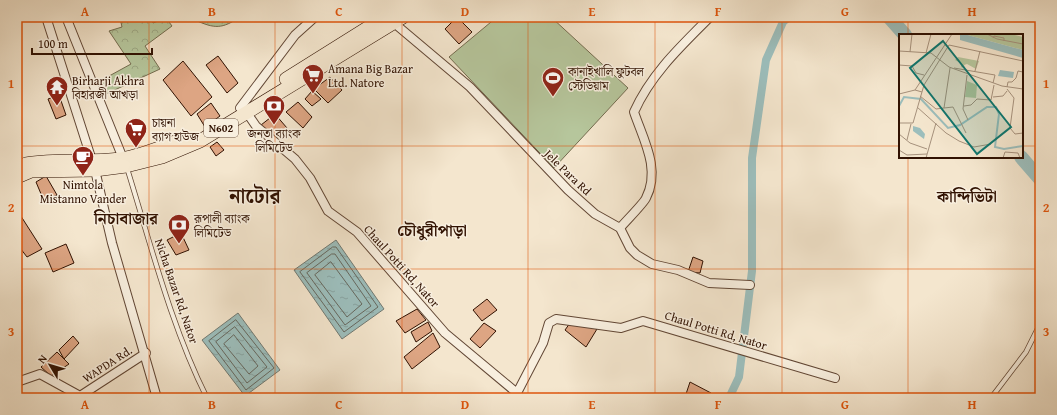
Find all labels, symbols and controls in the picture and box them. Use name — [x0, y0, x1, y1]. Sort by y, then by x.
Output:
text: A — [81, 2, 90, 21]
text: B — [208, 2, 216, 21]
text: C — [335, 2, 343, 21]
text: D — [461, 2, 469, 21]
text: E — [589, 2, 596, 21]
text: F — [715, 2, 722, 21]
text: G — [841, 2, 849, 21]
text: H — [967, 2, 977, 21]
scale bar — [32, 30, 152, 56]
inset map — [899, 34, 1023, 158]
text: 100 m — [38, 35, 68, 52]
place label: Amana Big Bazar Ltd. Natore — [328, 60, 413, 91]
supermarket icon: Amana Big Bazar Ltd. Natore — [300, 62, 326, 95]
place label: কানাইখালি ফুটবল স্টেডিয়াম — [567, 63, 645, 94]
sports icon: কানাইখালি ফুটবল স্টেডিয়াম — [540, 65, 566, 98]
place label: Birharji Akhra বিহারজী আখড়া — [71, 72, 145, 103]
text: 1 — [8, 74, 14, 93]
temple icon: Birharji Akhra বিহারজী আখড়া — [44, 74, 70, 107]
text: 1 — [1043, 74, 1049, 93]
bank icon: জনতা ব্যাংক লিমিটেড — [261, 93, 287, 126]
place label: চায়না ব্যাগ হাউজ — [151, 114, 199, 145]
supermarket icon: চায়না ব্যাগ হাউজ — [123, 116, 149, 149]
road number: N602 — [204, 119, 238, 137]
place label: জনতা ব্যাংক লিমিটেড — [246, 125, 301, 156]
cafe icon: Nimtola Mistanno Vander — [70, 144, 96, 177]
street label: Jele Para Rd — [539, 144, 596, 199]
place label: Nimtola Mistanno Vander — [40, 176, 126, 207]
district label: নাটোর — [228, 181, 282, 210]
district label: কান্দিভিটা — [936, 184, 997, 208]
text: 2 — [8, 198, 15, 217]
text: 2 — [1043, 198, 1050, 217]
district label: নিচাবাজার — [93, 206, 159, 230]
place label: রূপালী ব্যাংক লিমিটেড — [193, 210, 250, 241]
bank icon: রূপালী ব্যাংক লিমিটেড — [166, 212, 192, 245]
district label: চৌধুরীপাড়া — [397, 218, 467, 242]
street label: Chaul Potti Rd, Nator — [360, 221, 444, 311]
street label: Nicha Bazar Rd, Nator — [151, 236, 203, 346]
street label: Chaul Potti Rd, Nator — [663, 306, 769, 354]
text: 3 — [8, 322, 14, 341]
text: 3 — [1043, 322, 1049, 341]
street label: WAPDA Rd. — [79, 342, 135, 386]
north arrow — [30, 345, 70, 385]
text: N — [34, 351, 51, 367]
text: A — [81, 395, 90, 414]
text: B — [208, 395, 216, 414]
text: C — [335, 395, 343, 414]
text: D — [461, 395, 469, 414]
text: E — [589, 395, 596, 414]
text: F — [715, 395, 722, 414]
text: G — [841, 395, 849, 414]
text: H — [967, 395, 977, 414]

